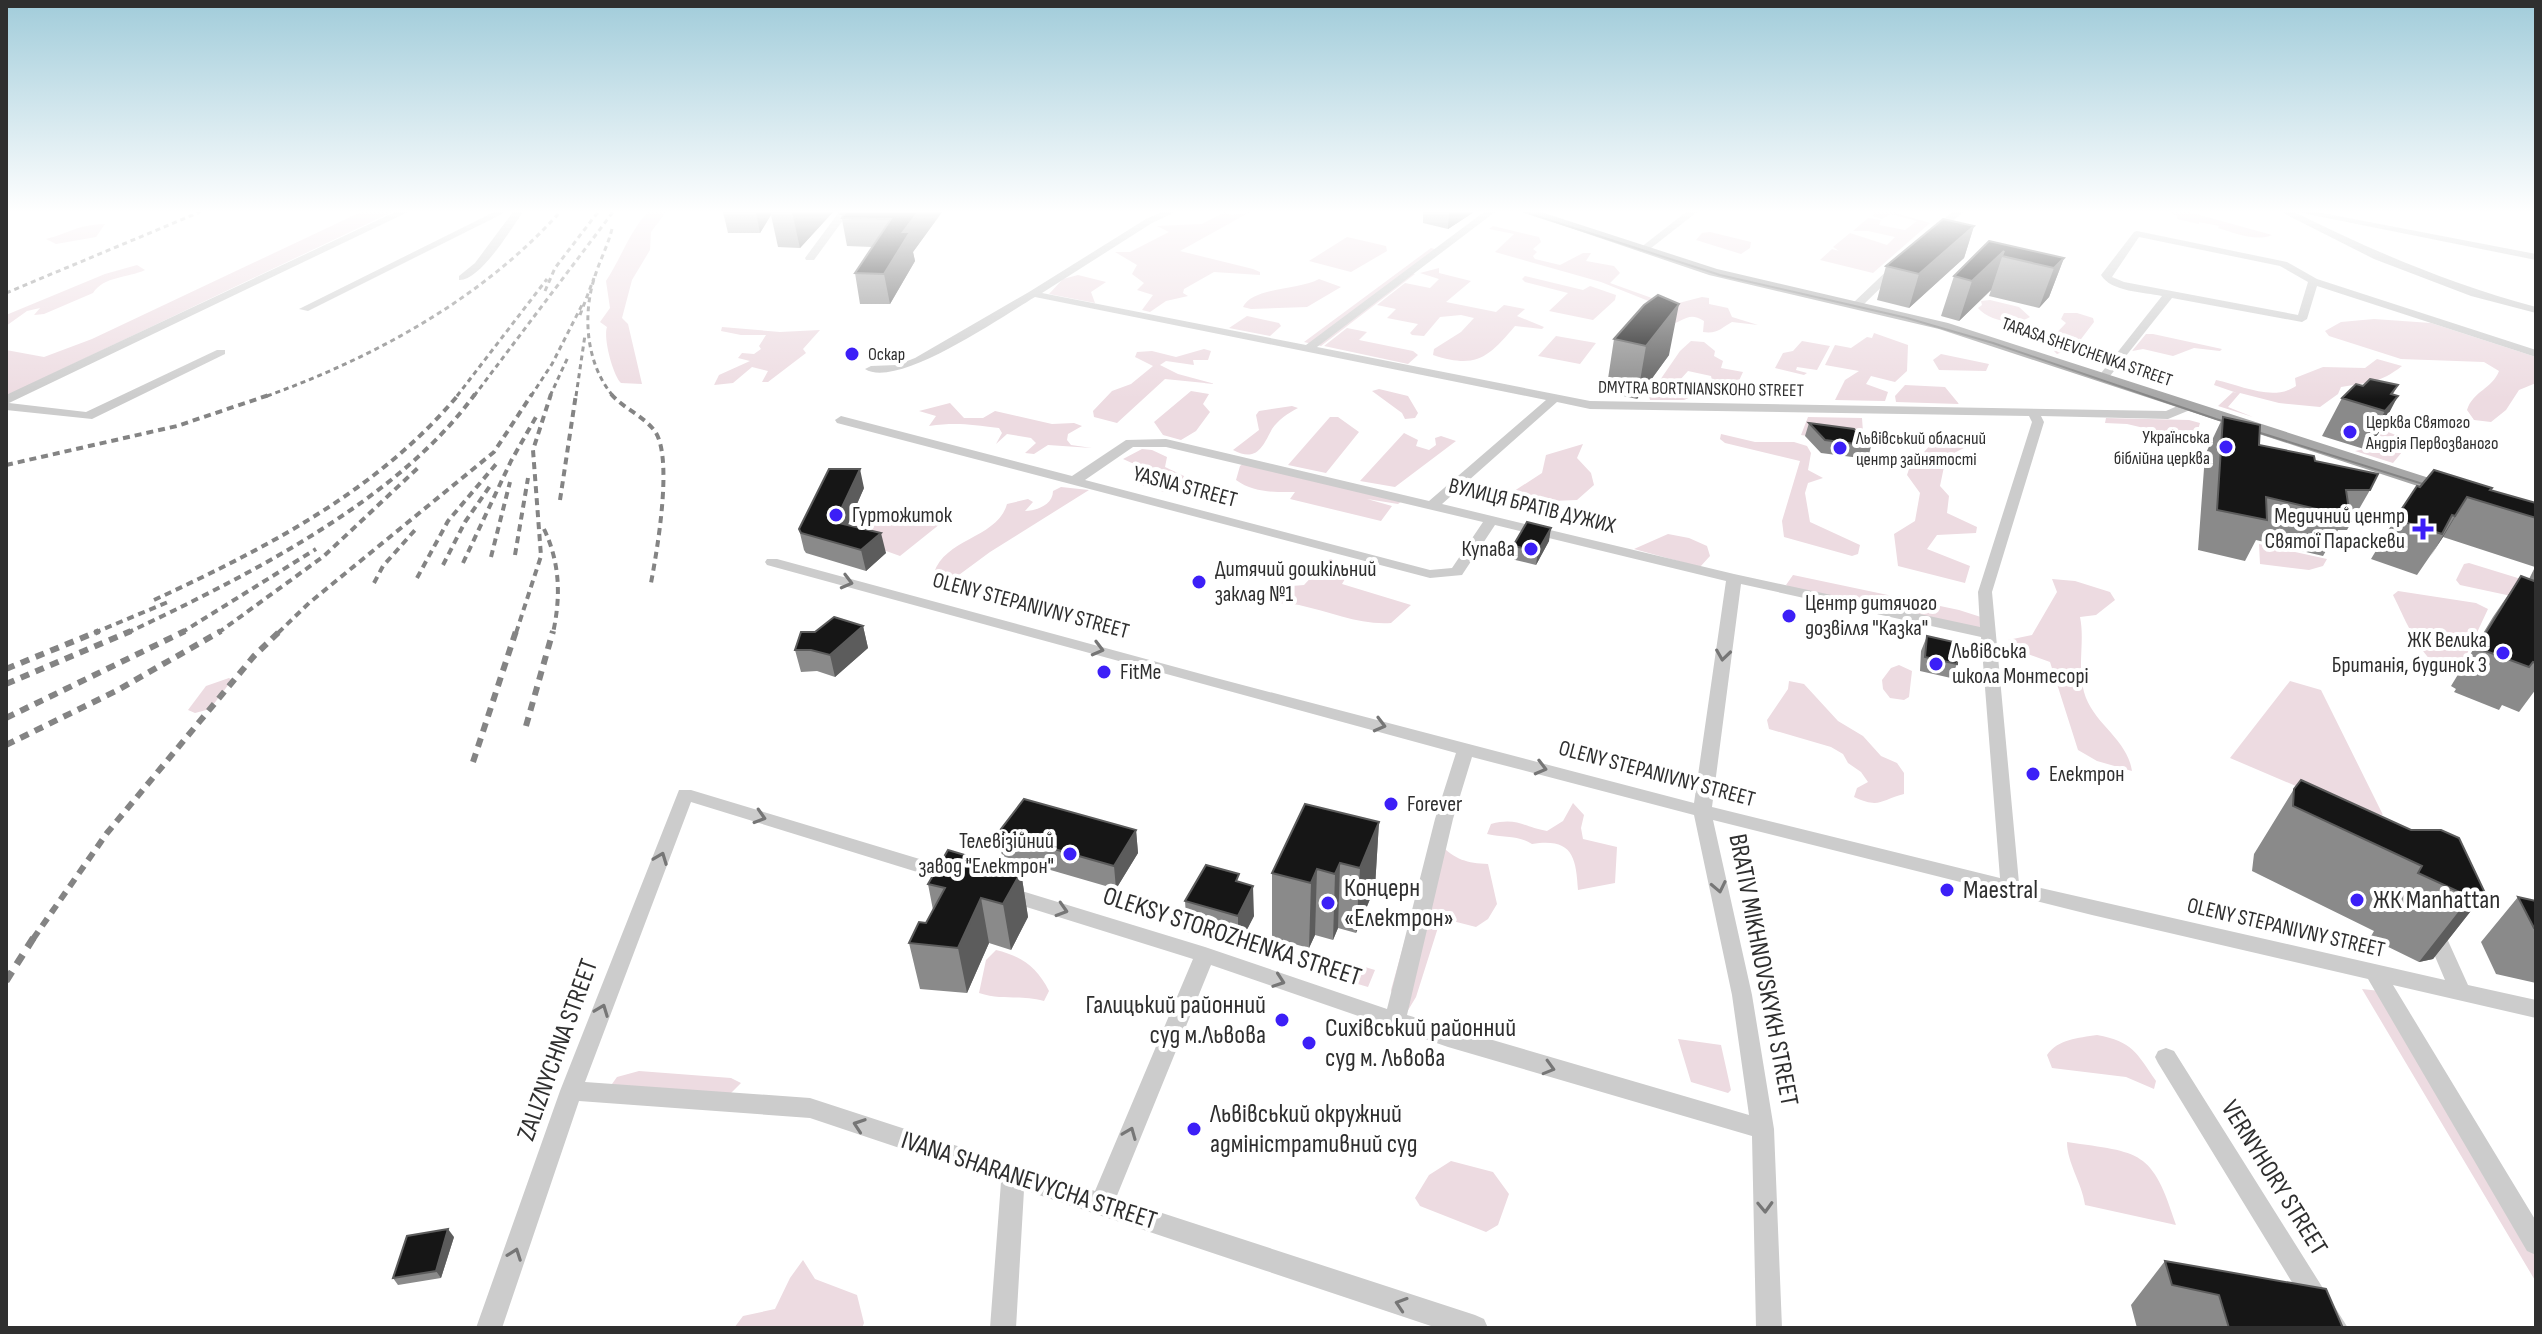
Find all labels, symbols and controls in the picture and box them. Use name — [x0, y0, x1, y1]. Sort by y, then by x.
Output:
street label: TARASA SHEVCHENKA STREET — [1999, 313, 2175, 391]
place label: Оскар — [868, 344, 905, 365]
marker: Оскар — [843, 345, 861, 363]
street label: DMYTRA BORTNIANSKOHO STREET — [1598, 377, 1804, 401]
place label: Церква Святого Андрія Первозваного — [2365, 412, 2498, 454]
marker: Церква Святого Андрія Первозваного — [2341, 423, 2359, 441]
place label: Українська біблійна церква — [2114, 427, 2210, 469]
place label: Львівський обласний центр зайнятості — [1855, 428, 1986, 470]
marker: Українська біблійна церква — [2217, 438, 2235, 456]
marker: Львівський обласний центр зайнятості — [1831, 439, 1849, 457]
street label: YASNA STREET — [1130, 460, 1240, 514]
street label: ВУЛИЦЯ БРАТІВ ДУЖИХ — [1446, 472, 1619, 540]
place label: Гуртожиток — [852, 502, 953, 529]
place label: Медичний центр Святої Параскеви — [2265, 503, 2405, 555]
marker: Гуртожиток — [827, 506, 845, 524]
marker: Медичний центр Святої Параскеви — [2412, 518, 2434, 540]
place label: Купава — [1461, 536, 1515, 563]
marker: Купава — [1522, 540, 1540, 558]
place label: Дитячий дошкільний заклад №1 — [1215, 556, 1377, 608]
street label: OLENY STEPANIVNY STREET — [930, 567, 1132, 645]
one-way arrow — [840, 573, 854, 589]
marker: Дитячий дошкільний заклад №1 — [1190, 573, 1208, 591]
place label: Центр дитячого дозвілля "Казка" — [1805, 590, 1937, 642]
marker: Центр дитячого дозвілля "Казка" — [1780, 607, 1798, 625]
place label: ЖК Велика Британія, будинок 3 — [2332, 627, 2487, 679]
place label: Львівська школа Монтесорі — [1951, 638, 2089, 690]
one-way arrow — [1091, 640, 1105, 657]
marker: ЖК Велика Британія, будинок 3 — [2494, 644, 2512, 662]
one-way arrow — [1715, 649, 1732, 662]
marker: Львівська школа Монтесорі — [1927, 655, 1945, 673]
place label: FitMe — [1120, 659, 1161, 686]
marker: FitMe — [1095, 663, 1113, 681]
one-way arrow — [1373, 716, 1387, 733]
street label: OLENY STEPANIVNY STREET — [1556, 735, 1758, 813]
one-way arrow — [1534, 759, 1548, 776]
place label: Електрон — [2049, 761, 2125, 788]
marker: Електрон — [2024, 765, 2042, 783]
place label: Forever — [1407, 791, 1462, 818]
marker: Forever — [1382, 795, 1400, 813]
one-way arrow — [752, 808, 766, 824]
place label: Телевізійний завод "Електрон" — [918, 828, 1054, 880]
street label: BRATIV MIKHNOVSKYKH STREET — [1721, 831, 1805, 1109]
marker: Телевізійний завод "Електрон" — [1061, 845, 1079, 863]
one-way arrow — [651, 852, 668, 866]
place label: Концерн «Електрон» — [1344, 873, 1454, 934]
place label: Maestral — [1963, 875, 2038, 906]
one-way arrow — [1710, 880, 1727, 894]
street label: OLEKSY STOROZHENKA STREET — [1099, 881, 1365, 993]
marker: Maestral — [1938, 881, 1956, 899]
place label: ЖК Manhattan — [2373, 885, 2500, 916]
marker: ЖК Manhattan — [2348, 891, 2366, 909]
street label: OLENY STEPANIVNY STREET — [2184, 892, 2388, 964]
marker: Концерн «Електрон» — [1319, 894, 1337, 912]
one-way arrow — [1054, 901, 1068, 917]
street label: ZALIZNYCHNA STREET — [511, 955, 605, 1145]
one-way arrow — [1271, 971, 1285, 987]
place label: Галицький районний суд м.Львова — [1086, 990, 1266, 1051]
one-way arrow — [592, 1004, 609, 1018]
marker: Галицький районний суд м.Львова — [1273, 1011, 1291, 1029]
place label: Сихівський районний суд м. Львова — [1325, 1013, 1516, 1074]
marker: Сихівський районний суд м. Львова — [1300, 1034, 1318, 1052]
one-way arrow — [1542, 1059, 1556, 1075]
street label: VERNYHORY STREET — [2214, 1095, 2334, 1261]
place label: Львівський окружний адміністративний суд — [1209, 1099, 1418, 1160]
one-way arrow — [853, 1118, 867, 1134]
marker: Львівський окружний адміністративний суд — [1185, 1120, 1203, 1138]
street label: IVANA SHARANEVYCHA STREET — [897, 1125, 1161, 1237]
one-way arrow — [1120, 1127, 1137, 1141]
one-way arrow — [1757, 1201, 1774, 1214]
one-way arrow — [505, 1248, 521, 1262]
one-way arrow — [1395, 1297, 1409, 1313]

